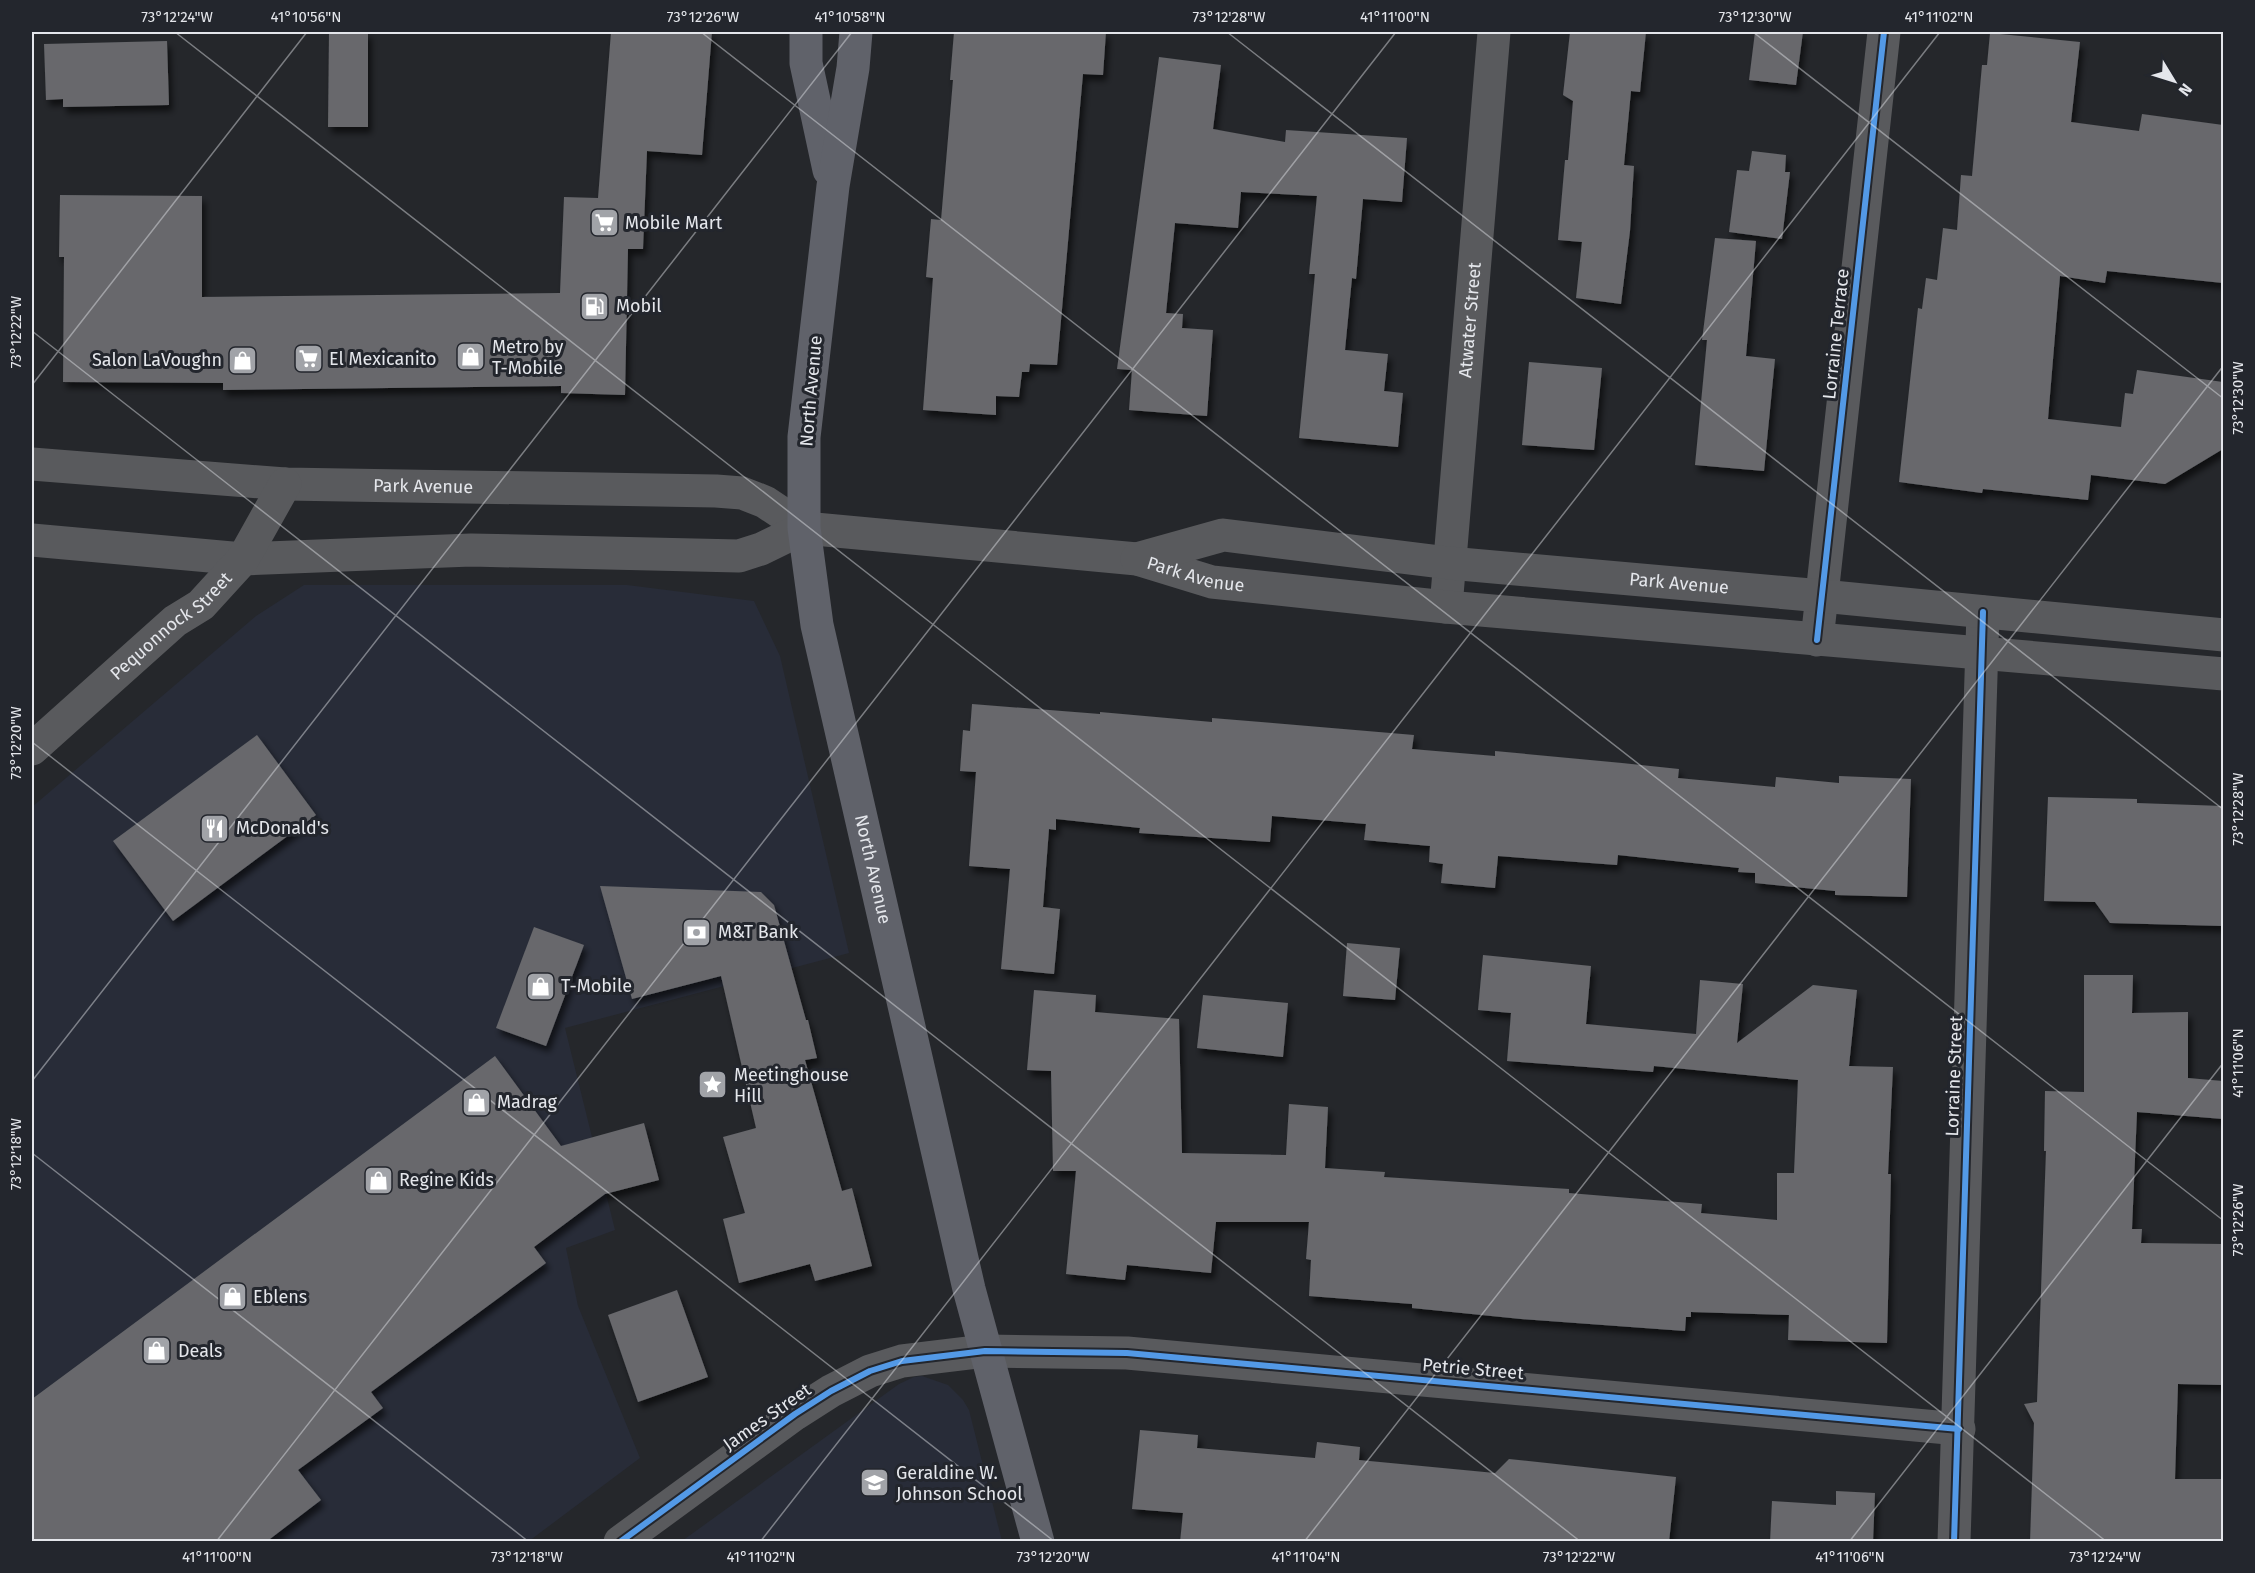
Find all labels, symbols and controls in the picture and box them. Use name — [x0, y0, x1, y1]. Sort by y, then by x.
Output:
text: 73°12'24"W — [141, 8, 213, 26]
text: 41°10'56"N — [271, 8, 341, 26]
text: 73°12'26"W — [667, 8, 740, 26]
text: 41°10'58"N — [814, 8, 886, 26]
text: 73°12'28"W — [1193, 8, 1266, 26]
text: 41°11'00"N — [1360, 8, 1430, 26]
text: 73°12'30"W — [1718, 8, 1792, 26]
text: 41°11'02"N — [1904, 8, 1974, 26]
north arrow — [2144, 51, 2204, 111]
text: N — [2175, 80, 2196, 100]
supermarket icon: Mobile Mart — [588, 207, 620, 239]
place label: Mobile Mart — [625, 212, 723, 234]
street label: Atwater Street — [1454, 261, 1486, 379]
street label: Lorraine Terrace — [1818, 267, 1854, 401]
fuel station icon: Mobil — [579, 290, 611, 322]
text: 73°12'22"W — [7, 295, 25, 368]
place label: Mobil — [616, 295, 662, 317]
street label: North Avenue — [795, 335, 827, 447]
place label: Metro by T-Mobile — [492, 336, 564, 379]
shop icon: Metro by T-Mobile — [455, 341, 487, 373]
supermarket icon: El Mexicanito — [292, 343, 324, 375]
shop icon: Salon LaVoughn — [227, 344, 259, 376]
place label: El Mexicanito — [329, 348, 437, 370]
place label: Salon LaVoughn — [92, 349, 222, 371]
text: 73°12'30"W — [2229, 361, 2247, 435]
street label: Park Avenue — [373, 474, 473, 498]
street label: Park Avenue — [1144, 552, 1246, 596]
street label: Pequonnock Street — [106, 567, 237, 685]
street label: Park Avenue — [1628, 568, 1730, 599]
text: 73°12'20"W — [7, 706, 25, 780]
text: 73°12'28"W — [2229, 772, 2247, 845]
restaurant icon: McDonald's — [199, 812, 231, 844]
street label: North Avenue — [850, 813, 896, 926]
place label: McDonald's — [236, 817, 329, 839]
bank icon: M&T Bank — [681, 916, 713, 948]
place label: M&T Bank — [718, 921, 799, 943]
shop icon: T-Mobile — [524, 970, 556, 1002]
place label: T-Mobile — [561, 975, 632, 997]
street label: Lorraine Street — [1941, 1015, 1967, 1137]
text: 41°11'06"N — [2229, 1028, 2247, 1098]
place label: Meetinghouse Hill — [734, 1064, 849, 1107]
place icon: Meetinghouse Hill — [697, 1069, 729, 1101]
shop icon: Madrag — [460, 1086, 492, 1118]
place label: Madrag — [497, 1091, 557, 1113]
text: 73°12'18"W — [7, 1117, 25, 1190]
shop icon: Regine Kids — [362, 1164, 394, 1196]
place label: Regine Kids — [399, 1169, 494, 1191]
text: 73°12'26"W — [2229, 1183, 2247, 1256]
shop icon: Eblens — [216, 1281, 248, 1313]
place label: Eblens — [253, 1286, 307, 1308]
shop icon: Deals — [141, 1335, 173, 1367]
place label: Deals — [178, 1340, 223, 1362]
street label: Petrie Street — [1421, 1354, 1525, 1384]
street label: James Street — [719, 1378, 816, 1455]
place label: Geraldine W. Johnson School — [896, 1462, 1023, 1505]
school or university icon: Geraldine W. Johnson School — [859, 1467, 891, 1499]
text: 41°11'00"N — [182, 1548, 252, 1566]
text: 73°12'18"W — [491, 1548, 564, 1566]
text: 41°11'02"N — [726, 1548, 796, 1566]
text: 73°12'20"W — [1016, 1548, 1090, 1566]
text: 41°11'04"N — [1271, 1548, 1341, 1566]
text: 73°12'22"W — [1543, 1548, 1616, 1566]
text: 41°11'06"N — [1815, 1548, 1885, 1566]
text: 73°12'24"W — [2069, 1548, 2141, 1566]

